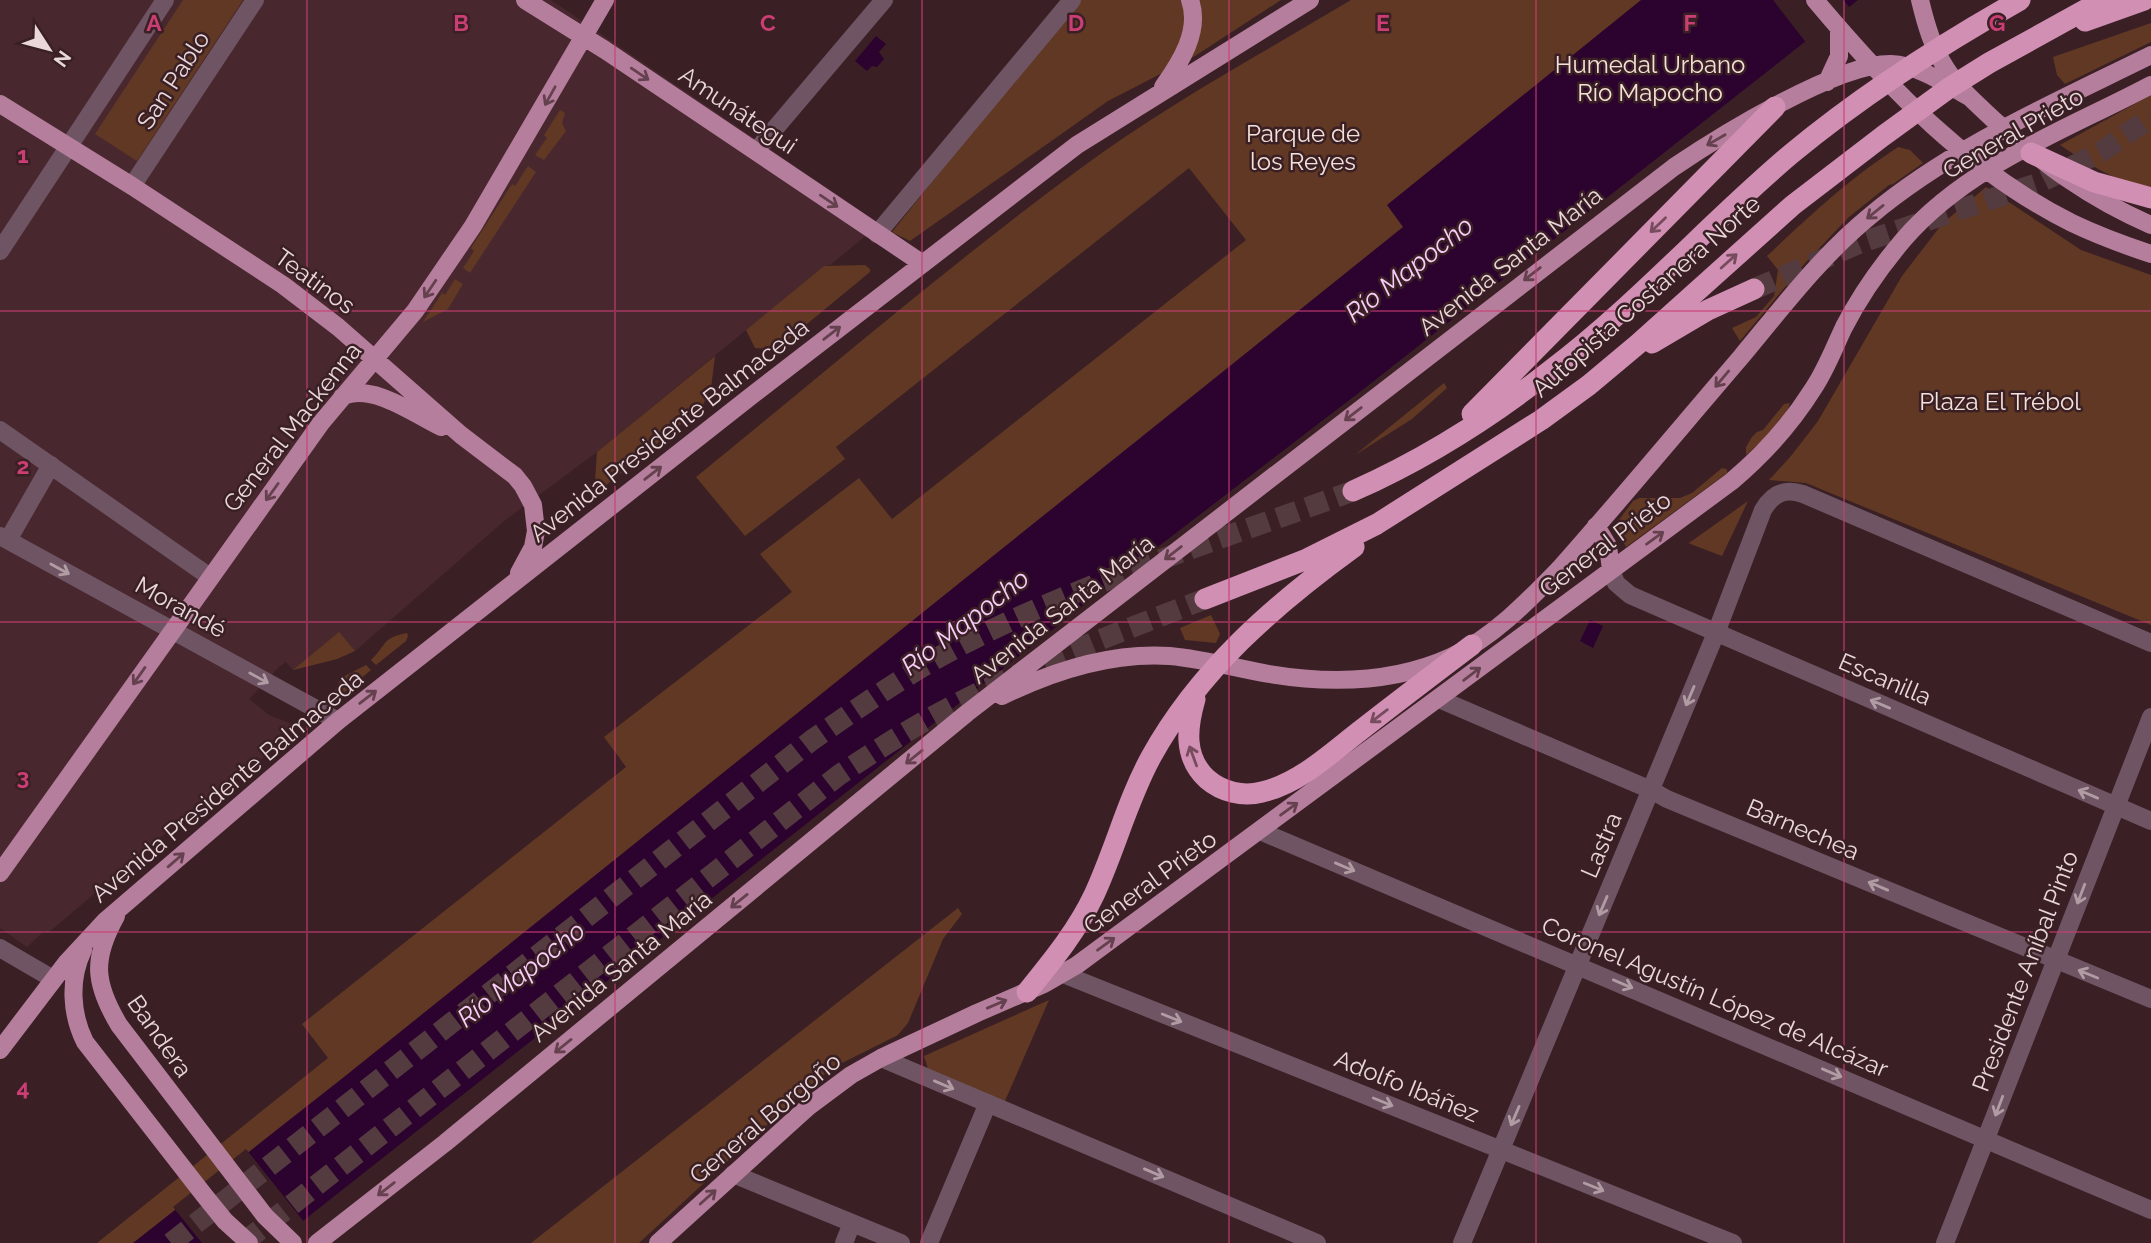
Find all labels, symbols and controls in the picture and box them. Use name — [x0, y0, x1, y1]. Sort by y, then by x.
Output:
text: A — [146, 9, 162, 36]
text: B — [453, 9, 469, 36]
text: C — [760, 9, 776, 36]
text: D — [1068, 9, 1084, 36]
text: E — [1376, 9, 1390, 36]
text: F — [1683, 9, 1697, 36]
text: G — [1989, 9, 2005, 36]
north arrow — [14, 14, 84, 84]
street label: San Pablo — [131, 25, 215, 135]
text: N — [50, 47, 76, 71]
park label: Humedal Urbano Río Mapocho — [1555, 50, 1745, 107]
street label: Amunátegui — [674, 60, 802, 160]
one-way arrow — [630, 66, 649, 81]
street label: General Prieto — [1938, 81, 2088, 185]
one-way arrow — [543, 85, 556, 106]
park label: Parque de los Reyes — [1246, 119, 1360, 176]
one-way arrow — [1706, 133, 1726, 147]
text: 1 — [17, 141, 29, 168]
street label: Avenida Santa María — [1413, 180, 1607, 342]
street label: Autopista Costanera Norte — [1526, 189, 1766, 403]
one-way arrow — [818, 194, 838, 208]
one-way arrow — [1866, 204, 1885, 219]
water label: Río Mapocho — [1339, 210, 1479, 328]
one-way arrow — [1650, 216, 1667, 233]
street label: Teatinos — [269, 242, 361, 320]
one-way arrow — [1720, 252, 1737, 269]
one-way arrow — [1524, 267, 1542, 282]
one-way arrow — [423, 279, 437, 298]
street label: Avenida Presidente Balmaceda — [524, 312, 814, 548]
one-way arrow — [823, 326, 841, 341]
street label: General Mackenna — [217, 336, 367, 518]
one-way arrow — [1714, 370, 1729, 388]
park label: Plaza El Trébol — [1919, 387, 2081, 416]
one-way arrow — [1344, 406, 1362, 421]
text: 2 — [17, 452, 29, 479]
one-way arrow — [644, 466, 662, 481]
one-way arrow — [264, 482, 279, 500]
street label: General Prieto — [1533, 485, 1677, 603]
street label: Avenida Santa María — [965, 528, 1159, 690]
one-way arrow — [1645, 530, 1664, 545]
one-way arrow — [1164, 546, 1183, 561]
one-way arrow — [49, 562, 70, 576]
water label: Río Mapocho — [895, 563, 1035, 681]
street label: Morandé — [130, 570, 232, 644]
street label: Escanilla — [1834, 647, 1936, 711]
street label: Avenida Presidente Balmaceda — [85, 664, 369, 908]
one-way arrow — [132, 666, 146, 685]
one-way arrow — [1463, 666, 1481, 681]
one-way arrow — [249, 671, 269, 685]
one-way arrow — [1683, 684, 1696, 706]
one-way arrow — [359, 689, 377, 704]
one-way arrow — [1869, 696, 1891, 709]
one-way arrow — [1371, 709, 1389, 724]
one-way arrow — [1186, 745, 1198, 767]
one-way arrow — [906, 749, 924, 765]
text: 3 — [17, 763, 29, 790]
one-way arrow — [2078, 787, 2099, 800]
street label: Barnechea — [1742, 792, 1864, 866]
one-way arrow — [1280, 802, 1299, 817]
street label: Lastra — [1574, 808, 1628, 882]
street label: General Prieto — [1078, 824, 1222, 940]
street label: Presidente Aníbal Pinto — [1966, 847, 2084, 1095]
one-way arrow — [167, 852, 185, 868]
one-way arrow — [1334, 861, 1356, 874]
one-way arrow — [1867, 879, 1889, 892]
one-way arrow — [2074, 883, 2087, 905]
street label: Avenida Santa María — [525, 884, 717, 1048]
one-way arrow — [730, 894, 748, 909]
one-way arrow — [1595, 894, 1608, 916]
street label: Coronel Agustín López de Alcázar — [1537, 911, 1893, 1084]
water label: Río Mapocho — [451, 915, 591, 1033]
one-way arrow — [1097, 937, 1116, 952]
one-way arrow — [2077, 966, 2099, 979]
one-way arrow — [1611, 979, 1633, 992]
street label: Bandera — [121, 989, 199, 1083]
one-way arrow — [985, 997, 1007, 1010]
one-way arrow — [1160, 1012, 1182, 1025]
one-way arrow — [555, 1038, 573, 1054]
street label: Adolfo Ibáñez — [1331, 1044, 1483, 1128]
street label: General Borgoño — [683, 1046, 847, 1190]
one-way arrow — [1821, 1067, 1842, 1080]
text: 4 — [16, 1074, 30, 1101]
one-way arrow — [933, 1079, 954, 1092]
one-way arrow — [1991, 1095, 2004, 1117]
one-way arrow — [1371, 1097, 1393, 1110]
one-way arrow — [1507, 1104, 1520, 1126]
one-way arrow — [1142, 1168, 1164, 1181]
one-way arrow — [378, 1182, 396, 1197]
one-way arrow — [1583, 1182, 1604, 1195]
one-way arrow — [699, 1189, 717, 1205]

